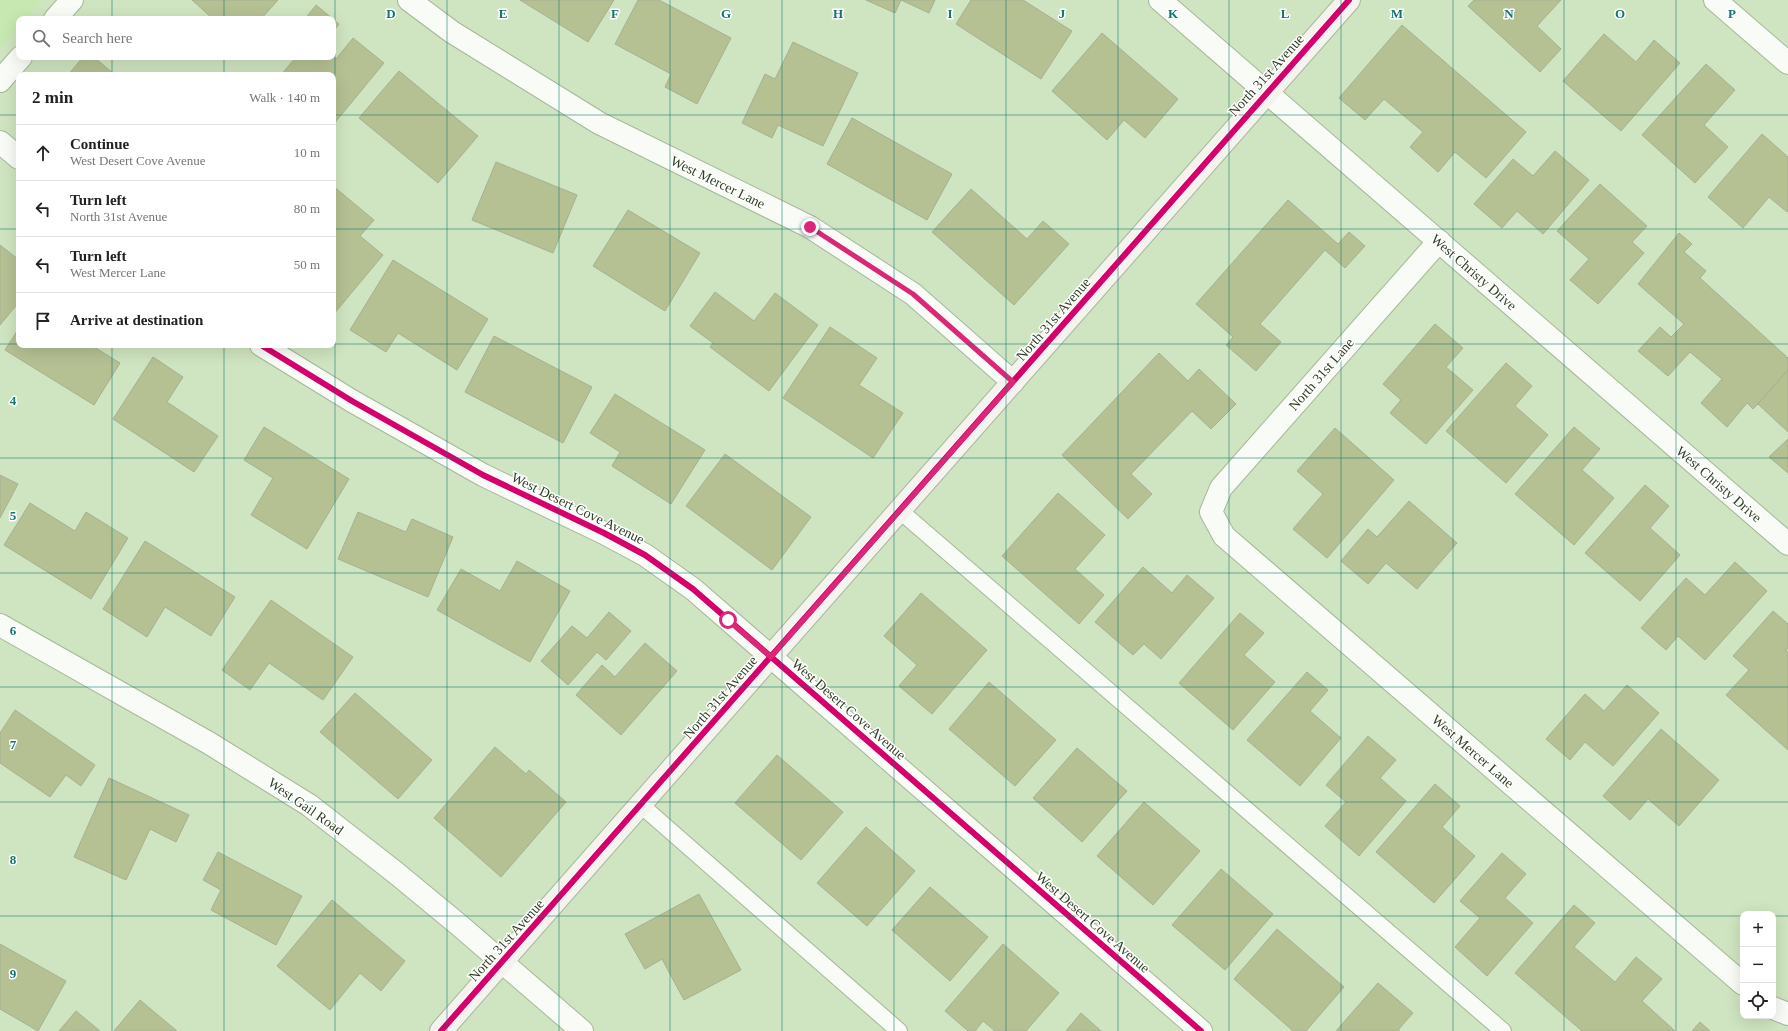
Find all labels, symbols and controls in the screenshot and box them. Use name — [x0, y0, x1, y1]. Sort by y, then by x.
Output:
text: D — [386, 6, 396, 21]
text: E — [499, 6, 507, 21]
text: F — [611, 6, 619, 21]
text: G — [721, 6, 731, 21]
text: H — [833, 6, 843, 21]
text: I — [947, 6, 953, 21]
text: J — [1059, 6, 1066, 21]
text: K — [1168, 6, 1179, 21]
text: L — [1281, 6, 1290, 21]
text: M — [1391, 6, 1403, 21]
text: N — [1504, 6, 1514, 21]
text: O — [1615, 6, 1625, 21]
text: P — [1728, 6, 1736, 21]
search box — [16, 16, 336, 60]
icon: search — [30, 27, 52, 49]
text: Search here — [62, 30, 132, 46]
street label: North 31st Avenue — [1226, 31, 1307, 119]
text: 2 min — [32, 88, 73, 107]
text: Walk · 140 m — [249, 90, 320, 105]
text: Continue — [70, 136, 129, 152]
icon: ahead — [32, 142, 54, 164]
text: 10 m — [294, 145, 320, 160]
text: West Desert Cove Avenue — [70, 153, 206, 168]
street label: West Mercer Lane — [668, 153, 767, 212]
text: Turn left — [70, 192, 127, 208]
icon: left — [32, 198, 54, 220]
text: 80 m — [294, 201, 320, 216]
text: North 31st Avenue — [70, 209, 167, 224]
route end — [801, 218, 819, 236]
street label: West Christy Drive — [1428, 231, 1519, 313]
text: Turn left — [70, 248, 127, 264]
icon: left — [32, 254, 54, 276]
text: 50 m — [294, 257, 320, 272]
text: West Mercer Lane — [70, 265, 166, 280]
street label: North 31st Avenue — [1013, 275, 1093, 364]
icon: arrive — [32, 310, 54, 332]
text: Arrive at destination — [70, 312, 203, 328]
street label: North 31st Lane — [1286, 335, 1357, 414]
text: 4 — [10, 393, 17, 408]
street label: West Christy Drive — [1673, 443, 1764, 525]
street label: West Desert Cove Avenue — [509, 470, 647, 547]
text: 5 — [10, 508, 17, 523]
route start — [719, 611, 737, 629]
text: 6 — [10, 623, 17, 638]
street label: North 31st Avenue — [680, 653, 760, 742]
street label: West Desert Cove Avenue — [789, 656, 909, 763]
street label: West Mercer Lane — [1429, 712, 1516, 791]
text: 7 — [10, 737, 17, 752]
street label: West Gail Road — [265, 775, 346, 838]
text: 8 — [10, 852, 17, 867]
street label: West Desert Cove Avenue — [1033, 869, 1153, 976]
street label: North 31st Avenue — [466, 896, 547, 984]
map controls — [1740, 911, 1776, 1019]
button: + — [1740, 911, 1776, 947]
button: − — [1740, 947, 1776, 983]
text: 9 — [10, 966, 17, 981]
button: locate — [1740, 983, 1776, 1019]

